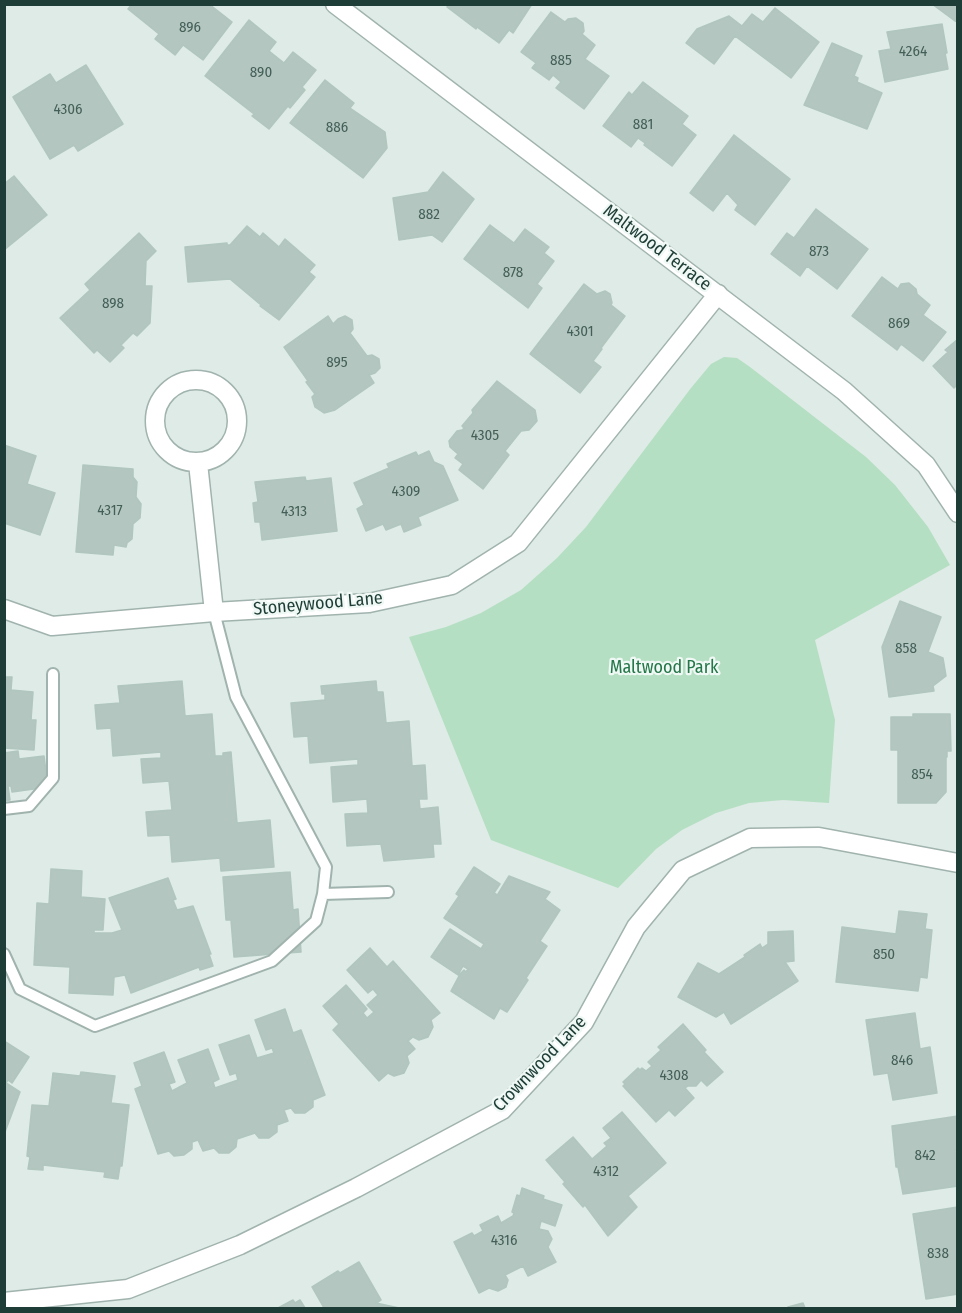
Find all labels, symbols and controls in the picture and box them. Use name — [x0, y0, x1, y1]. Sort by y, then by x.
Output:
house number: 896 — [179, 19, 201, 37]
house number: 4264 — [899, 43, 927, 61]
house number: 885 — [550, 52, 572, 70]
house number: 890 — [250, 64, 272, 82]
house number: 4306 — [53, 101, 83, 119]
house number: 881 — [633, 116, 653, 134]
house number: 886 — [326, 119, 348, 137]
street label: Maltwood Terrace — [599, 200, 715, 296]
house number: 882 — [418, 206, 440, 224]
house number: 873 — [809, 243, 829, 261]
house number: 878 — [503, 264, 523, 282]
house number: 898 — [102, 295, 124, 313]
house number: 869 — [888, 315, 910, 333]
house number: 4301 — [566, 323, 594, 341]
house number: 895 — [326, 354, 348, 372]
house number: 4305 — [471, 427, 499, 445]
house number: 4309 — [392, 483, 420, 501]
house number: 4317 — [97, 502, 123, 520]
house number: 4313 — [281, 503, 307, 521]
street label: Stoneywood Lane — [252, 588, 384, 620]
house number: 858 — [895, 640, 917, 658]
park label: Maltwood Park — [610, 657, 718, 679]
house number: 854 — [911, 766, 933, 784]
house number: 850 — [873, 946, 895, 964]
street label: Crownwood Lane — [489, 1012, 591, 1116]
house number: 846 — [891, 1052, 913, 1070]
house number: 4308 — [659, 1067, 689, 1085]
house number: 842 — [914, 1147, 936, 1165]
house number: 4312 — [593, 1163, 619, 1181]
house number: 4316 — [491, 1232, 517, 1250]
house number: 838 — [927, 1245, 949, 1263]

